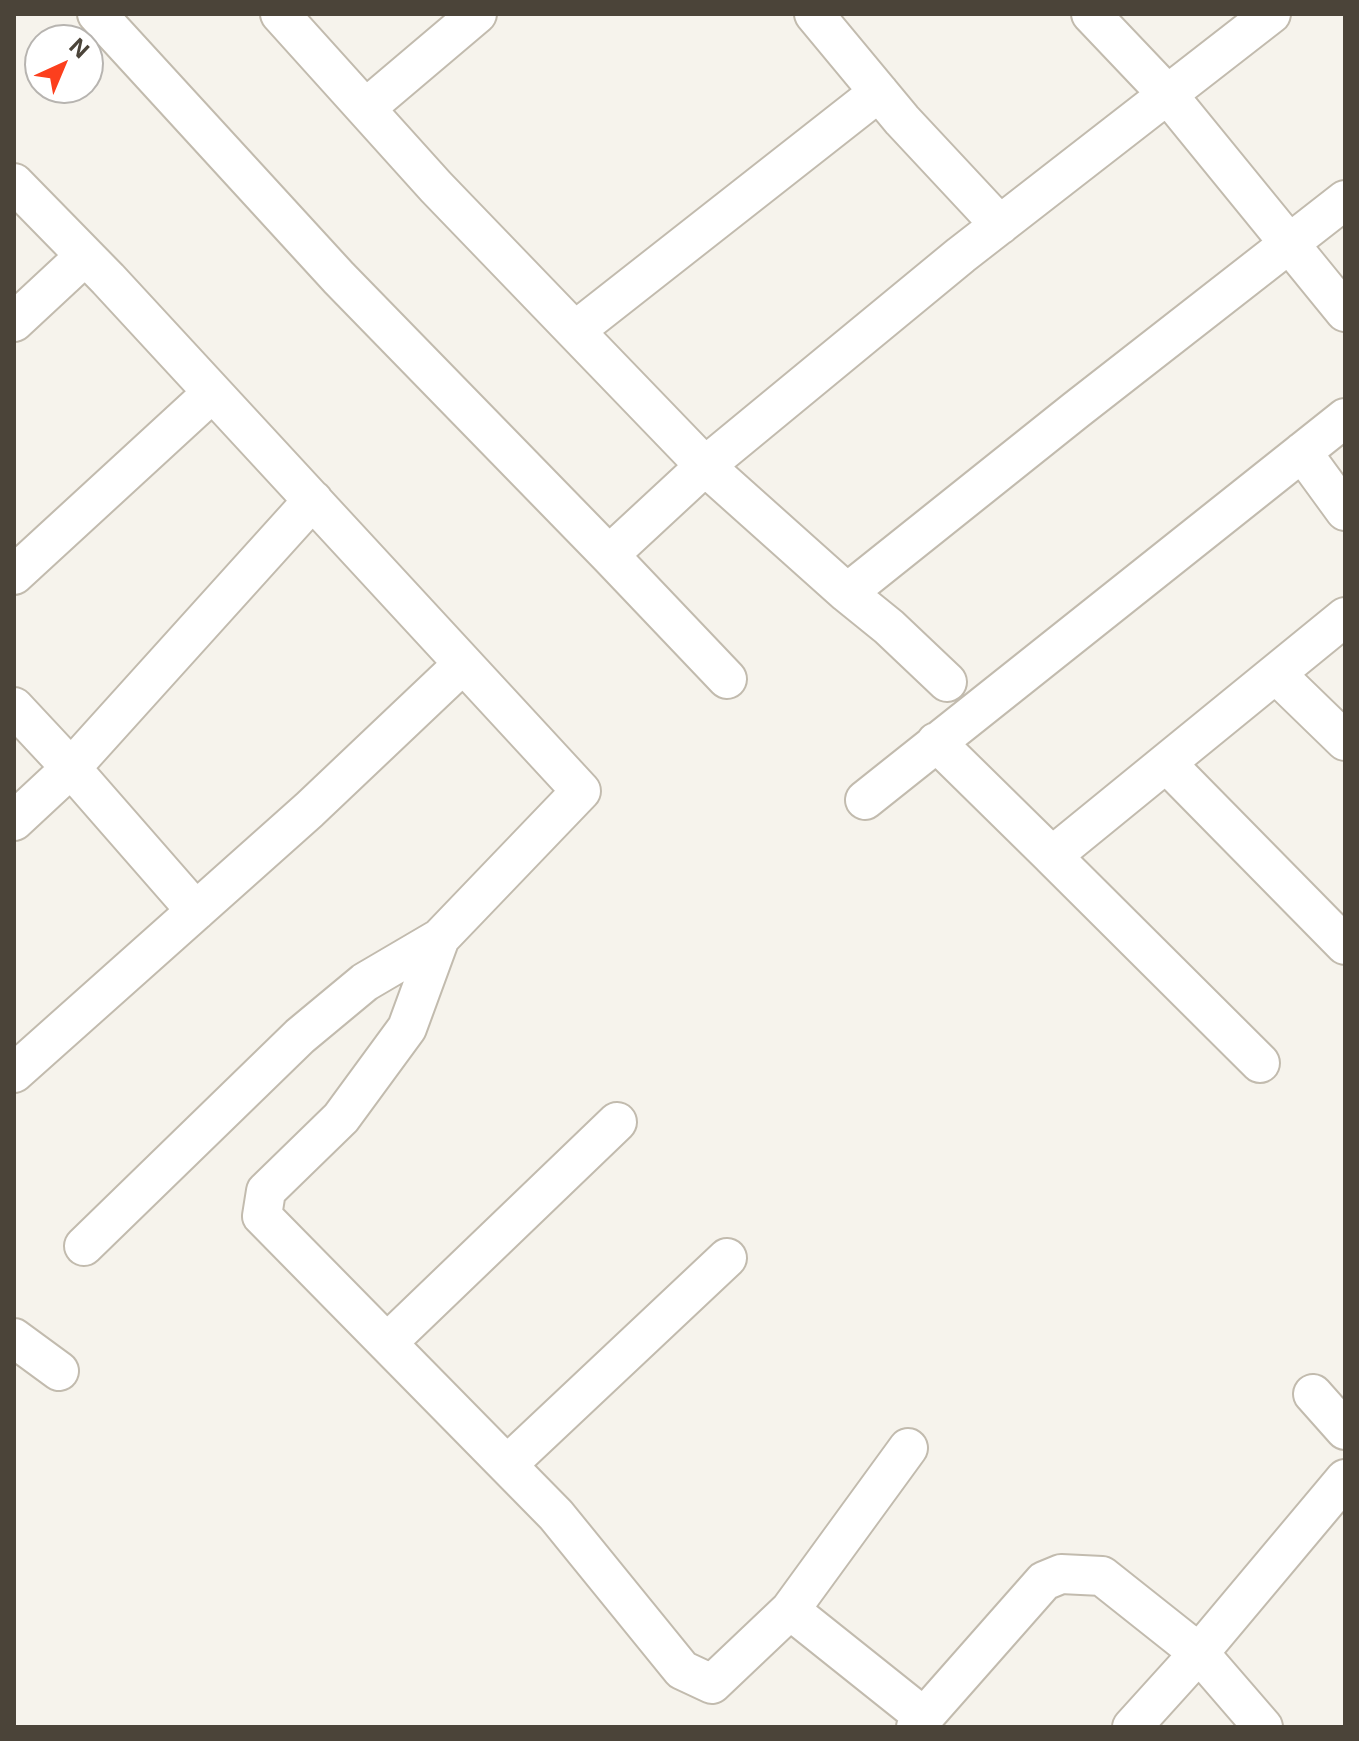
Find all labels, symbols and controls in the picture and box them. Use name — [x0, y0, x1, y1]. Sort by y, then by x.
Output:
north arrow — [24, 24, 104, 104]
text: N — [64, 33, 94, 63]

